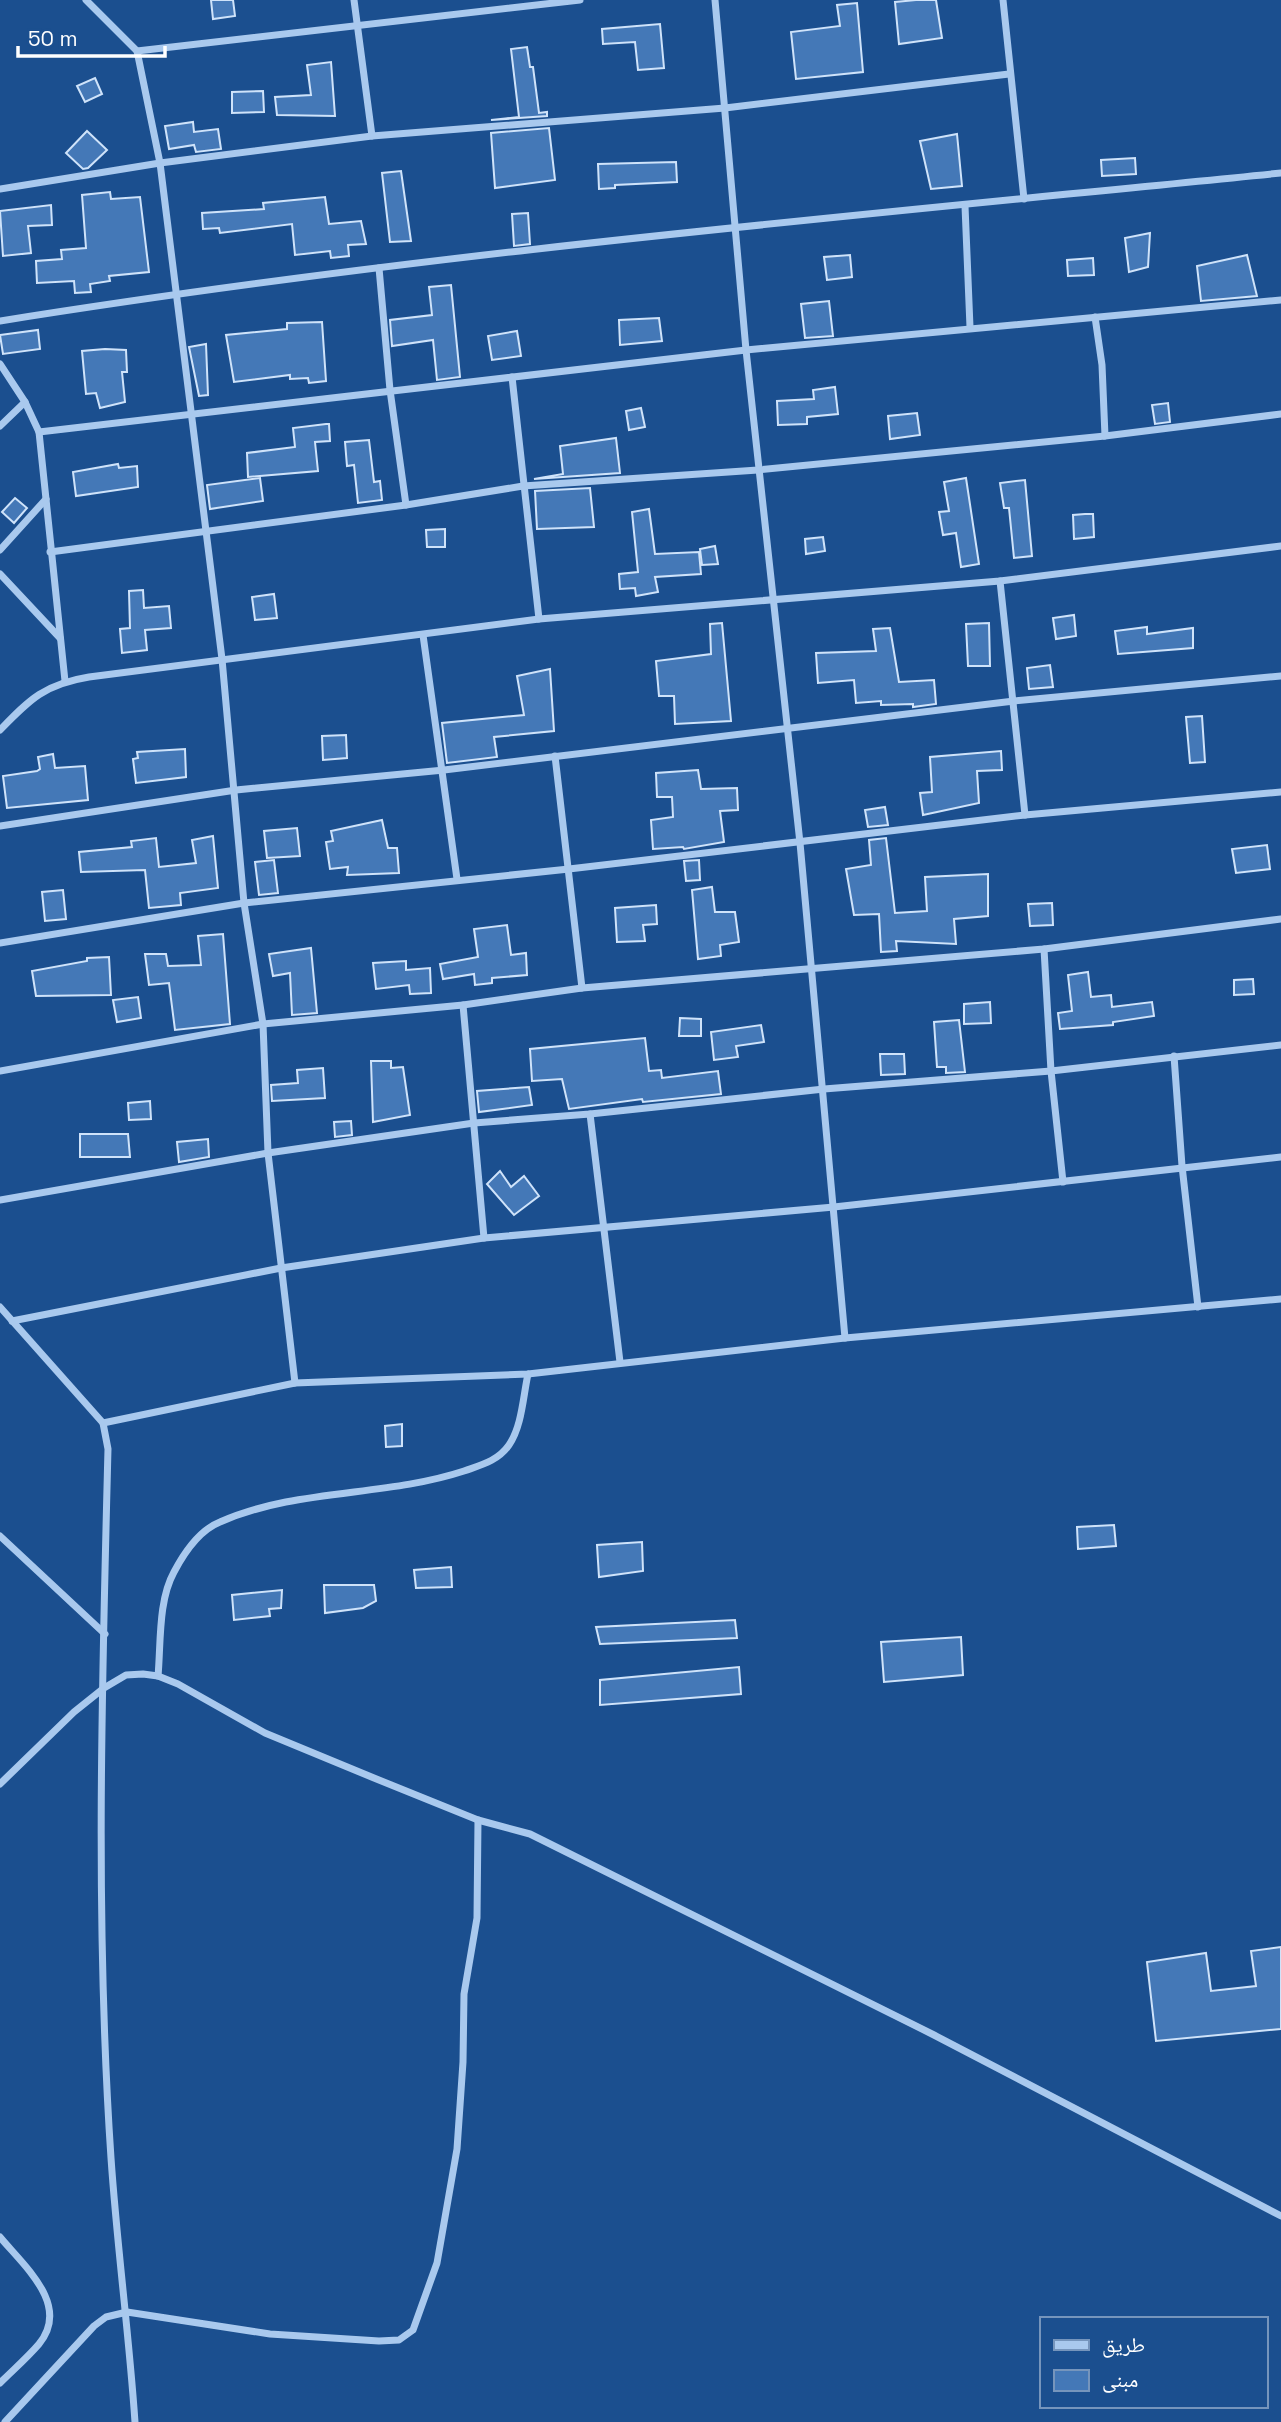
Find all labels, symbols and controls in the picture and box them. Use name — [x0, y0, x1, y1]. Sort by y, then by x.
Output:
scale bar — [18, 14, 164, 58]
text: 50 m — [28, 25, 78, 52]
legend — [1040, 2317, 1267, 2408]
text: طريق — [1102, 2331, 1145, 2358]
text: مبنى — [1102, 2366, 1138, 2393]

